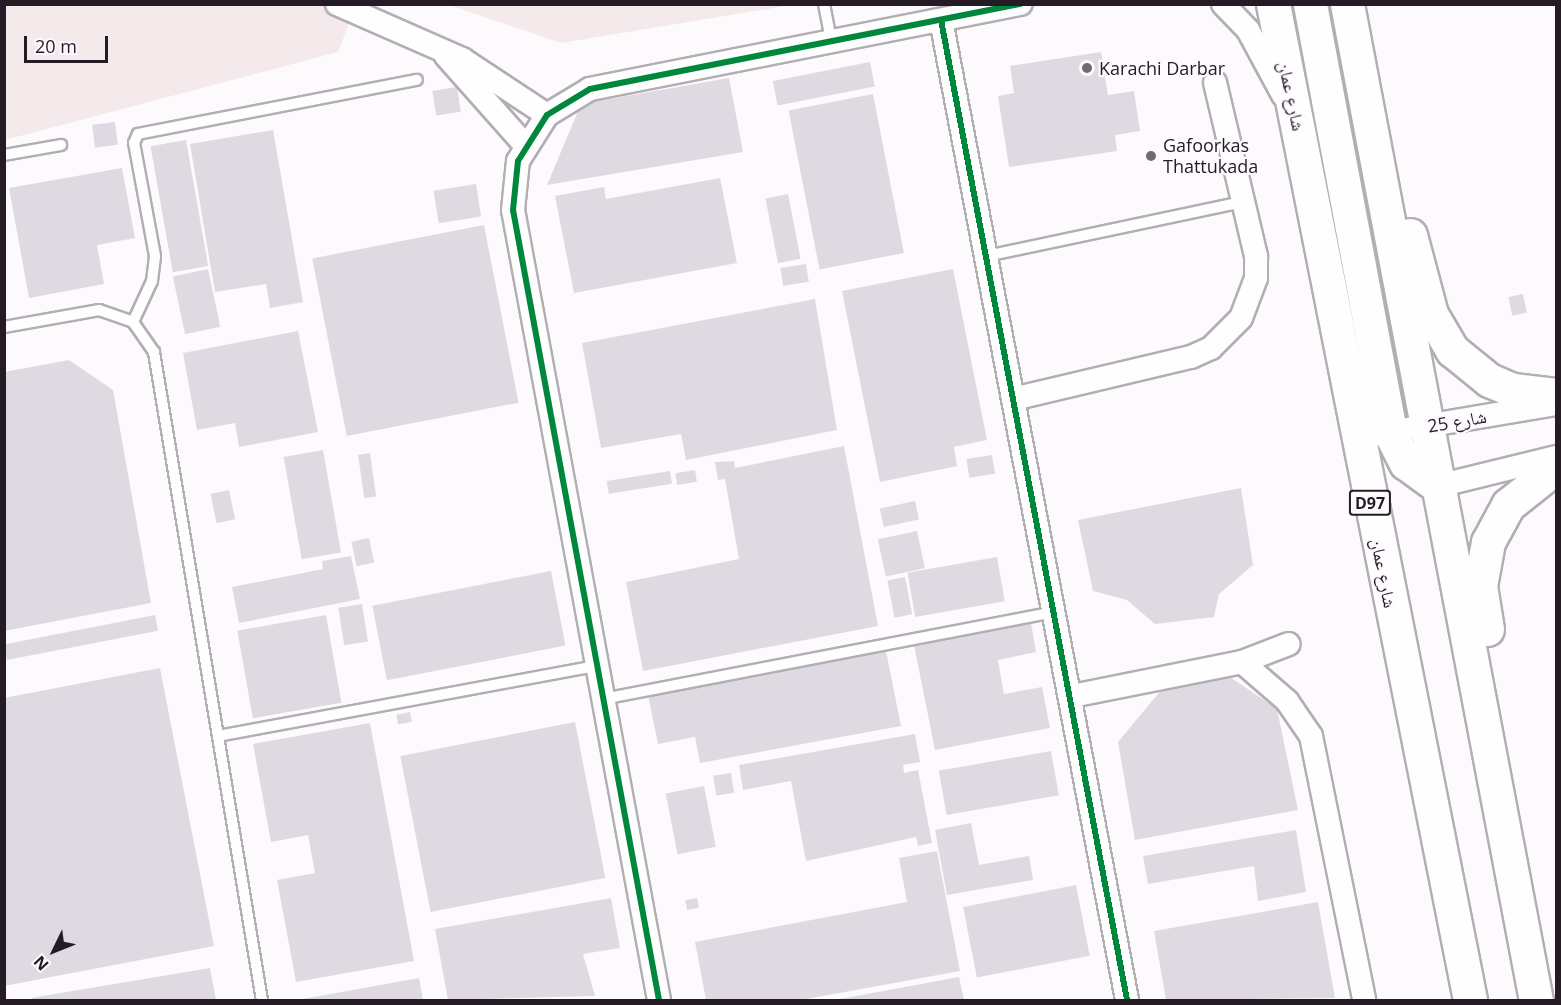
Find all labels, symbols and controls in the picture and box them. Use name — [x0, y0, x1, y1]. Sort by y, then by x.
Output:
scale bar — [27, 24, 111, 62]
text: 20 m — [35, 34, 77, 58]
place label: Karachi Darbar — [1099, 57, 1225, 79]
street label: شارع عمان — [1274, 59, 1310, 133]
marker: Karachi Darbar — [1080, 61, 1094, 75]
place label: Gafoorkas Thattukada — [1163, 135, 1258, 178]
marker: Gafoorkas Thattukada — [1144, 149, 1158, 163]
street label: شارع 25 — [1426, 405, 1488, 437]
road number: D97 — [1348, 490, 1392, 516]
street label: شارع عمان — [1367, 536, 1401, 610]
north arrow — [24, 921, 84, 981]
text: N — [28, 951, 53, 976]

